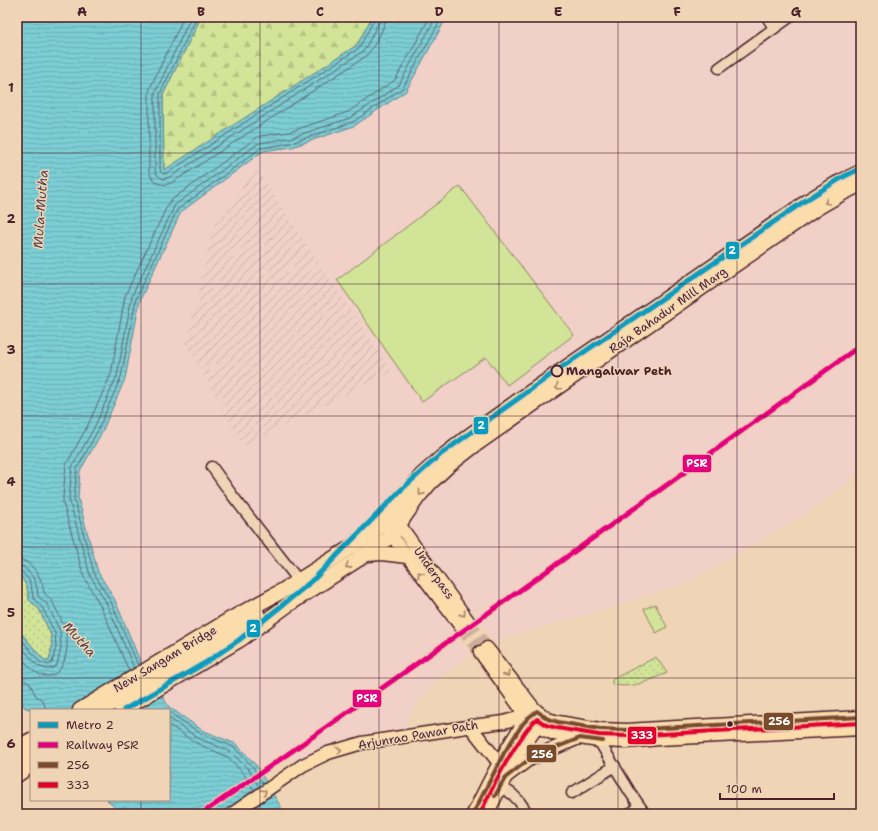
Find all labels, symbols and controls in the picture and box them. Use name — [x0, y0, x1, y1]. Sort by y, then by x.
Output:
text: A — [77, 3, 87, 20]
text: B — [197, 3, 205, 20]
text: C — [316, 3, 324, 20]
text: D — [434, 3, 444, 20]
text: E — [554, 3, 563, 20]
text: F — [673, 3, 681, 20]
text: G — [791, 3, 802, 20]
text: 1 — [8, 79, 14, 96]
water label: Mula-Mutha — [29, 169, 52, 249]
one-way arrow — [824, 198, 831, 205]
text: 2 — [6, 210, 16, 227]
line badge: 2 — [725, 241, 740, 260]
text: 2 — [728, 243, 736, 258]
street label: Raja Bahadur Mill Marg — [606, 263, 730, 357]
text: 3 — [6, 341, 16, 358]
place label: Mangalwar Peth — [566, 363, 672, 379]
marker: Mangalwar Peth — [550, 364, 564, 378]
one-way arrow — [555, 382, 562, 390]
line badge: 2 — [473, 416, 489, 435]
text: 2 — [477, 418, 485, 433]
line badge: PSR — [682, 454, 712, 473]
text: PSR — [686, 456, 708, 471]
text: 4 — [6, 473, 16, 490]
one-way arrow — [419, 489, 426, 496]
street label: Underpass — [410, 544, 458, 602]
one-way arrow — [345, 562, 352, 569]
one-way arrow — [418, 572, 425, 579]
text: 5 — [7, 604, 15, 621]
one-way arrow — [458, 609, 465, 616]
water label: Mutha — [59, 618, 100, 660]
line badge: 2 — [246, 619, 261, 638]
text: 2 — [249, 621, 257, 636]
street label: New Sangam Bridge — [110, 622, 220, 696]
one-way arrow — [503, 669, 510, 676]
line badge: PSR — [352, 689, 382, 708]
text: PSR — [356, 691, 378, 706]
legend — [30, 709, 170, 801]
line badge: 256 — [763, 712, 794, 731]
text: 256 — [768, 714, 790, 729]
text: Metro 2 — [66, 717, 114, 733]
street label: Arjunrao Pawar Path — [357, 717, 479, 753]
unlabelled marker — [725, 719, 735, 729]
line badge: 333 — [627, 726, 657, 745]
text: 333 — [631, 728, 654, 743]
text: 6 — [6, 735, 16, 752]
text: Railway PSR — [66, 737, 139, 753]
line badge: 256 — [526, 744, 557, 763]
one-way arrow — [335, 746, 342, 755]
text: 256 — [531, 747, 553, 762]
text: 256 — [66, 757, 90, 773]
scale bar — [720, 775, 834, 801]
text: 333 — [66, 777, 90, 793]
text: 100 m — [726, 781, 762, 797]
one-way arrow — [260, 789, 267, 797]

